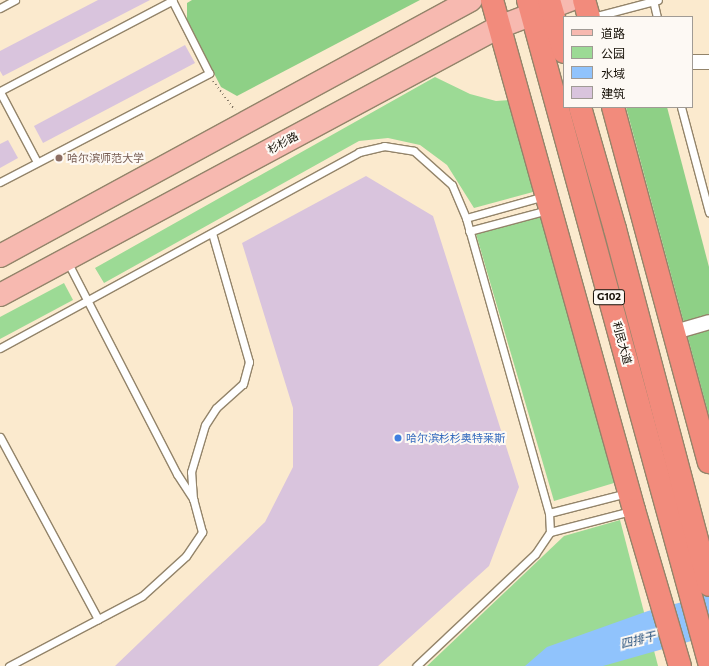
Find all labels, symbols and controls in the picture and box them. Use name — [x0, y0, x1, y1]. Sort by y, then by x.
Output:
legend — [563, 16, 693, 108]
text: 道路 — [601, 26, 625, 40]
text: 公园 — [601, 46, 625, 60]
text: 水域 — [601, 66, 625, 80]
text: 建筑 — [601, 86, 625, 100]
street label: 杉杉路 — [265, 129, 301, 157]
place label: 哈尔滨师范大学 — [67, 151, 144, 165]
marker: 哈尔滨师范大学 — [54, 153, 64, 163]
road number: G102 — [592, 289, 626, 305]
street label: 利民大道 — [610, 320, 634, 366]
place label: 哈尔滨杉杉奥特莱斯 — [406, 431, 505, 445]
marker: 哈尔滨杉杉奥特莱斯 — [393, 433, 403, 443]
water label: 四排干 — [619, 629, 657, 651]

